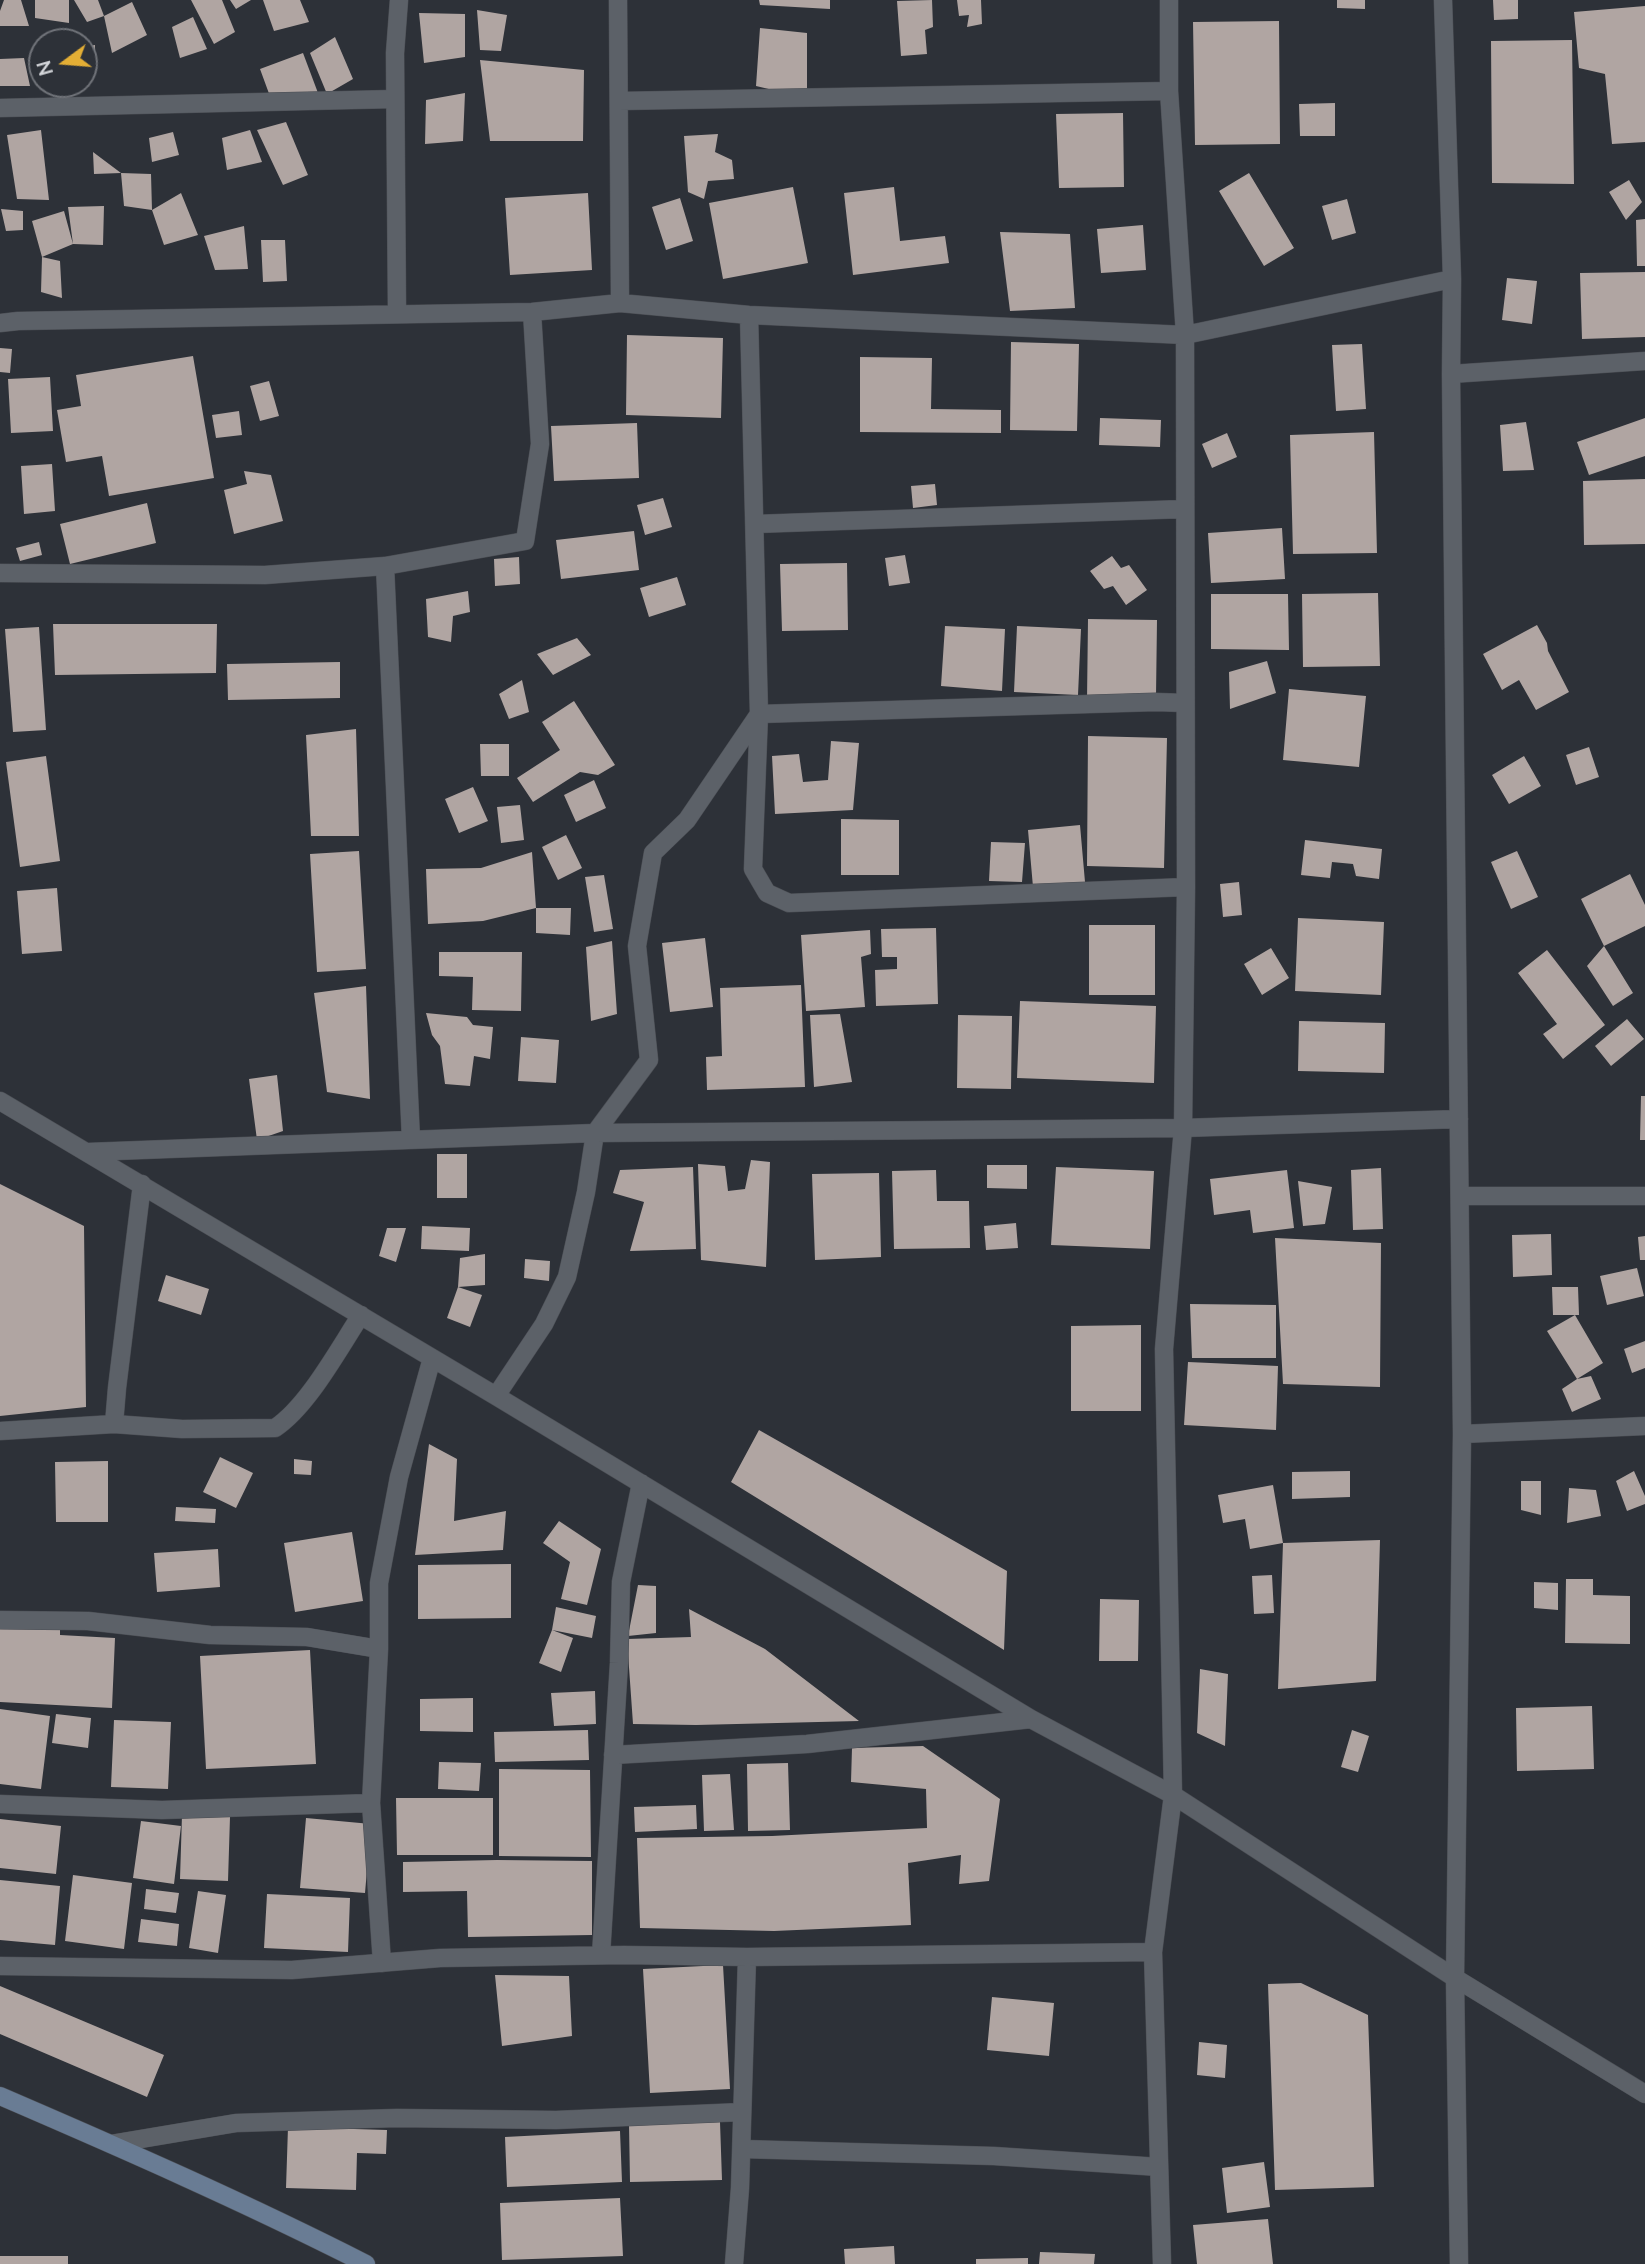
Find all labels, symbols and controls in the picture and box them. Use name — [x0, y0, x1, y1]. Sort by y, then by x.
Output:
north arrow — [28, 28, 98, 98]
text: N — [31, 58, 57, 79]

